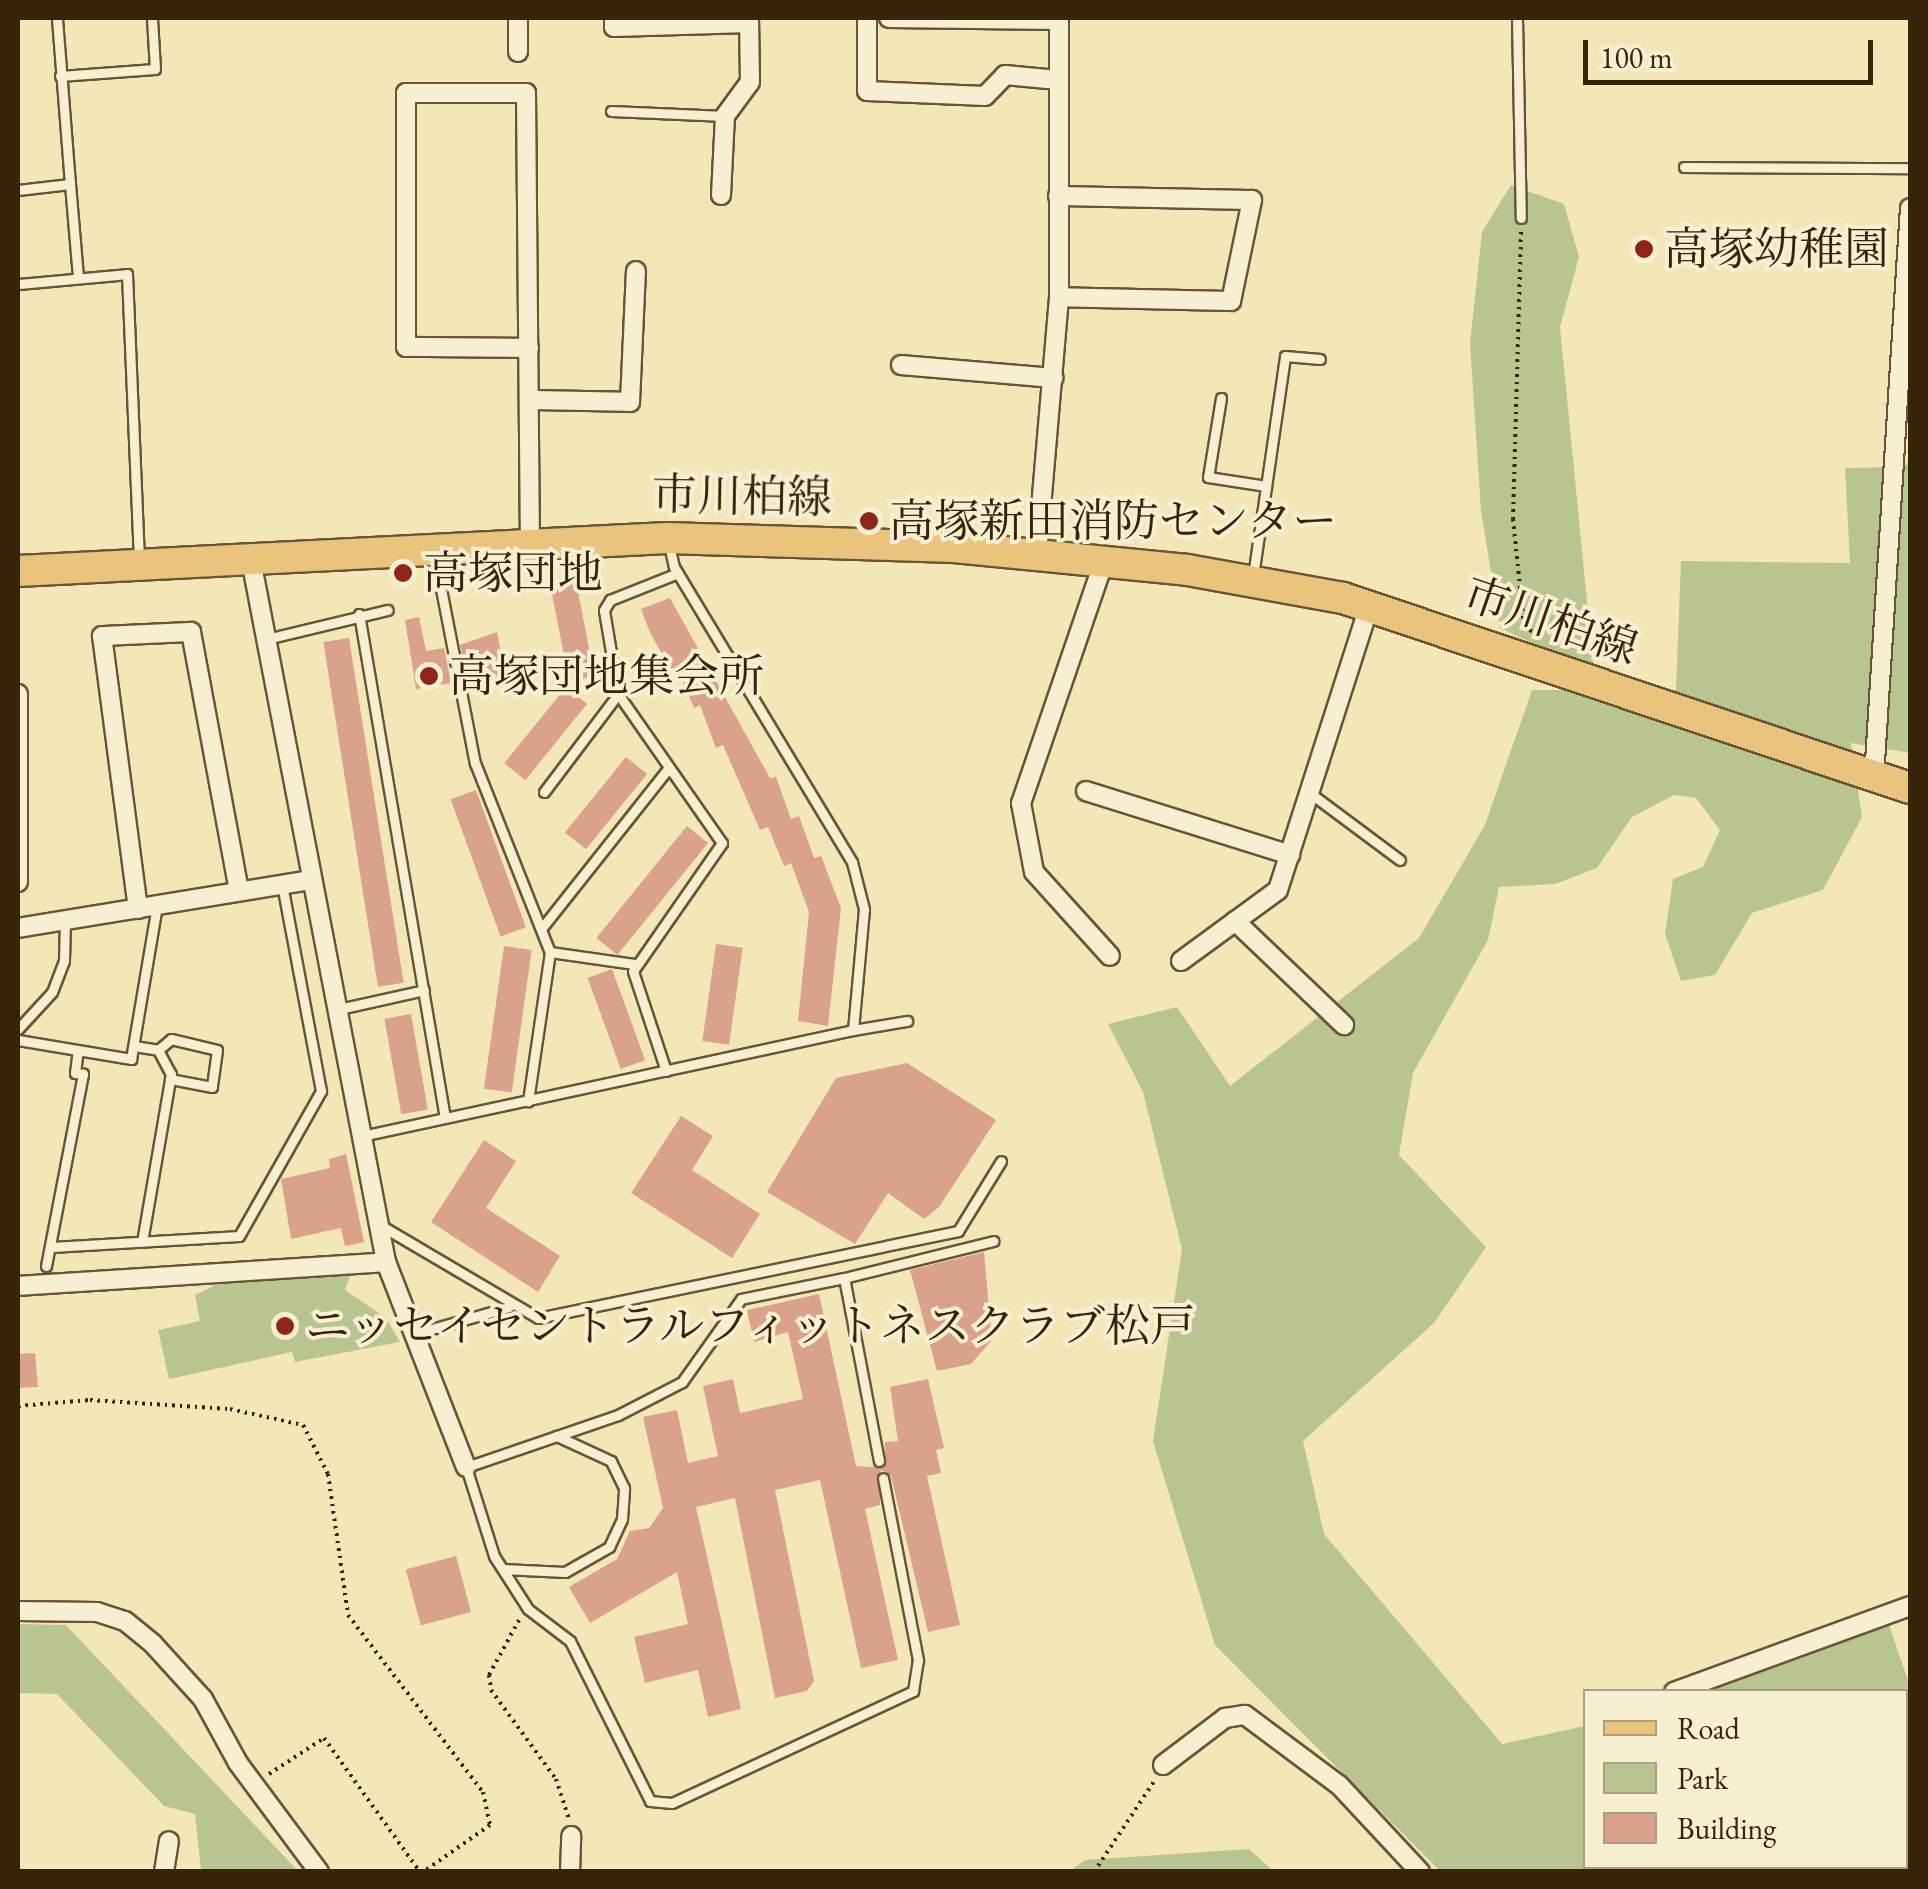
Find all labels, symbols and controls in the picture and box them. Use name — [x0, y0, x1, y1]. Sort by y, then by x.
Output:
scale bar — [1588, 20, 1878, 82]
text: 100 m — [1600, 38, 1673, 77]
place label: 高塚幼稚園 — [1664, 222, 1889, 276]
marker: 高塚幼稚園 — [1633, 238, 1655, 260]
street label: 市川柏線 — [652, 467, 832, 525]
place label: 高塚新田消防センター — [889, 494, 1339, 548]
marker: 高塚新田消防センター — [858, 510, 880, 532]
place label: 高塚団地 — [423, 546, 603, 600]
marker: 高塚団地 — [392, 562, 414, 584]
street label: 市川柏線 — [1457, 566, 1645, 676]
place label: 高塚団地集会所 — [449, 649, 764, 703]
marker: 高塚団地集会所 — [418, 665, 440, 687]
place label: ニッセイセントラルフィットネスクラブ松戸 — [305, 1299, 1205, 1353]
marker: ニッセイセントラルフィットネスクラブ松戸 — [274, 1315, 296, 1337]
legend — [1583, 1689, 1908, 1869]
text: Road — [1677, 1709, 1740, 1748]
text: Park — [1677, 1759, 1728, 1798]
text: Building — [1677, 1809, 1776, 1848]

